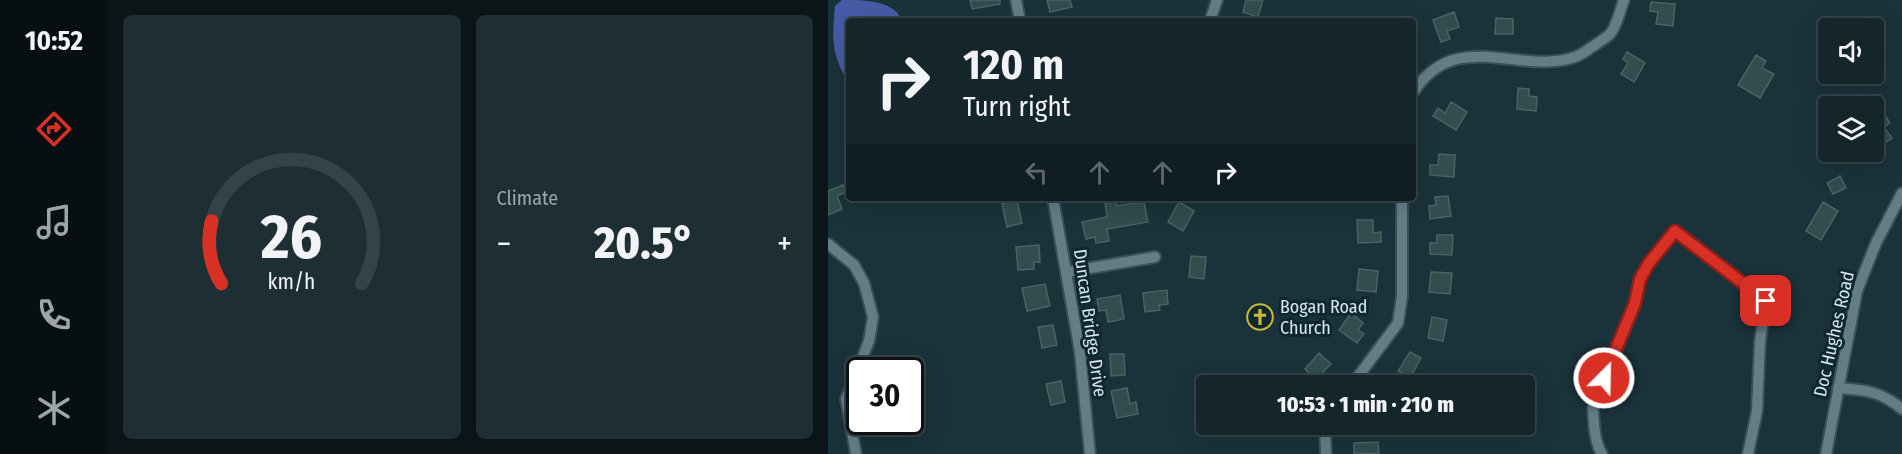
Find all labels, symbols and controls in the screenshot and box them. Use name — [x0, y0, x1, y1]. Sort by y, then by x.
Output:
map controls — [1818, 18, 1884, 162]
button: sound — [1818, 18, 1884, 84]
text: 10:52 — [25, 25, 83, 57]
text: 120 m — [963, 40, 1064, 90]
icon: right — [864, 42, 942, 120]
text: Turn right — [963, 91, 1071, 123]
button: layers — [1818, 96, 1884, 162]
icon: directions — [33, 108, 75, 150]
icon: left — [1020, 156, 1053, 189]
icon: ahead — [1083, 156, 1116, 189]
icon: ahead — [1146, 156, 1179, 189]
icon: right — [1209, 156, 1242, 189]
text: Climate — [497, 186, 558, 210]
text: 26 — [260, 200, 323, 275]
icon: music — [33, 201, 75, 243]
text: 20.5° — [594, 216, 694, 270]
text: − — [497, 224, 511, 264]
text: + — [777, 224, 792, 264]
street label: Duncan Bridge Drive — [1069, 248, 1111, 398]
text: km/h — [268, 269, 316, 295]
street label: Doc Hughes Road — [1809, 269, 1859, 399]
pin — [1740, 275, 1791, 326]
icon: arrive — [1749, 284, 1782, 317]
icon: phone — [33, 294, 75, 336]
place label: Bogan Road Church — [1280, 296, 1367, 339]
church icon: Bogan Road Church — [1245, 302, 1275, 332]
position arrow — [1572, 346, 1636, 410]
speed limit sign: 30 — [846, 357, 924, 435]
icon: climate — [33, 387, 75, 429]
text: 10:53 · 1 min · 210 m — [1277, 391, 1454, 418]

